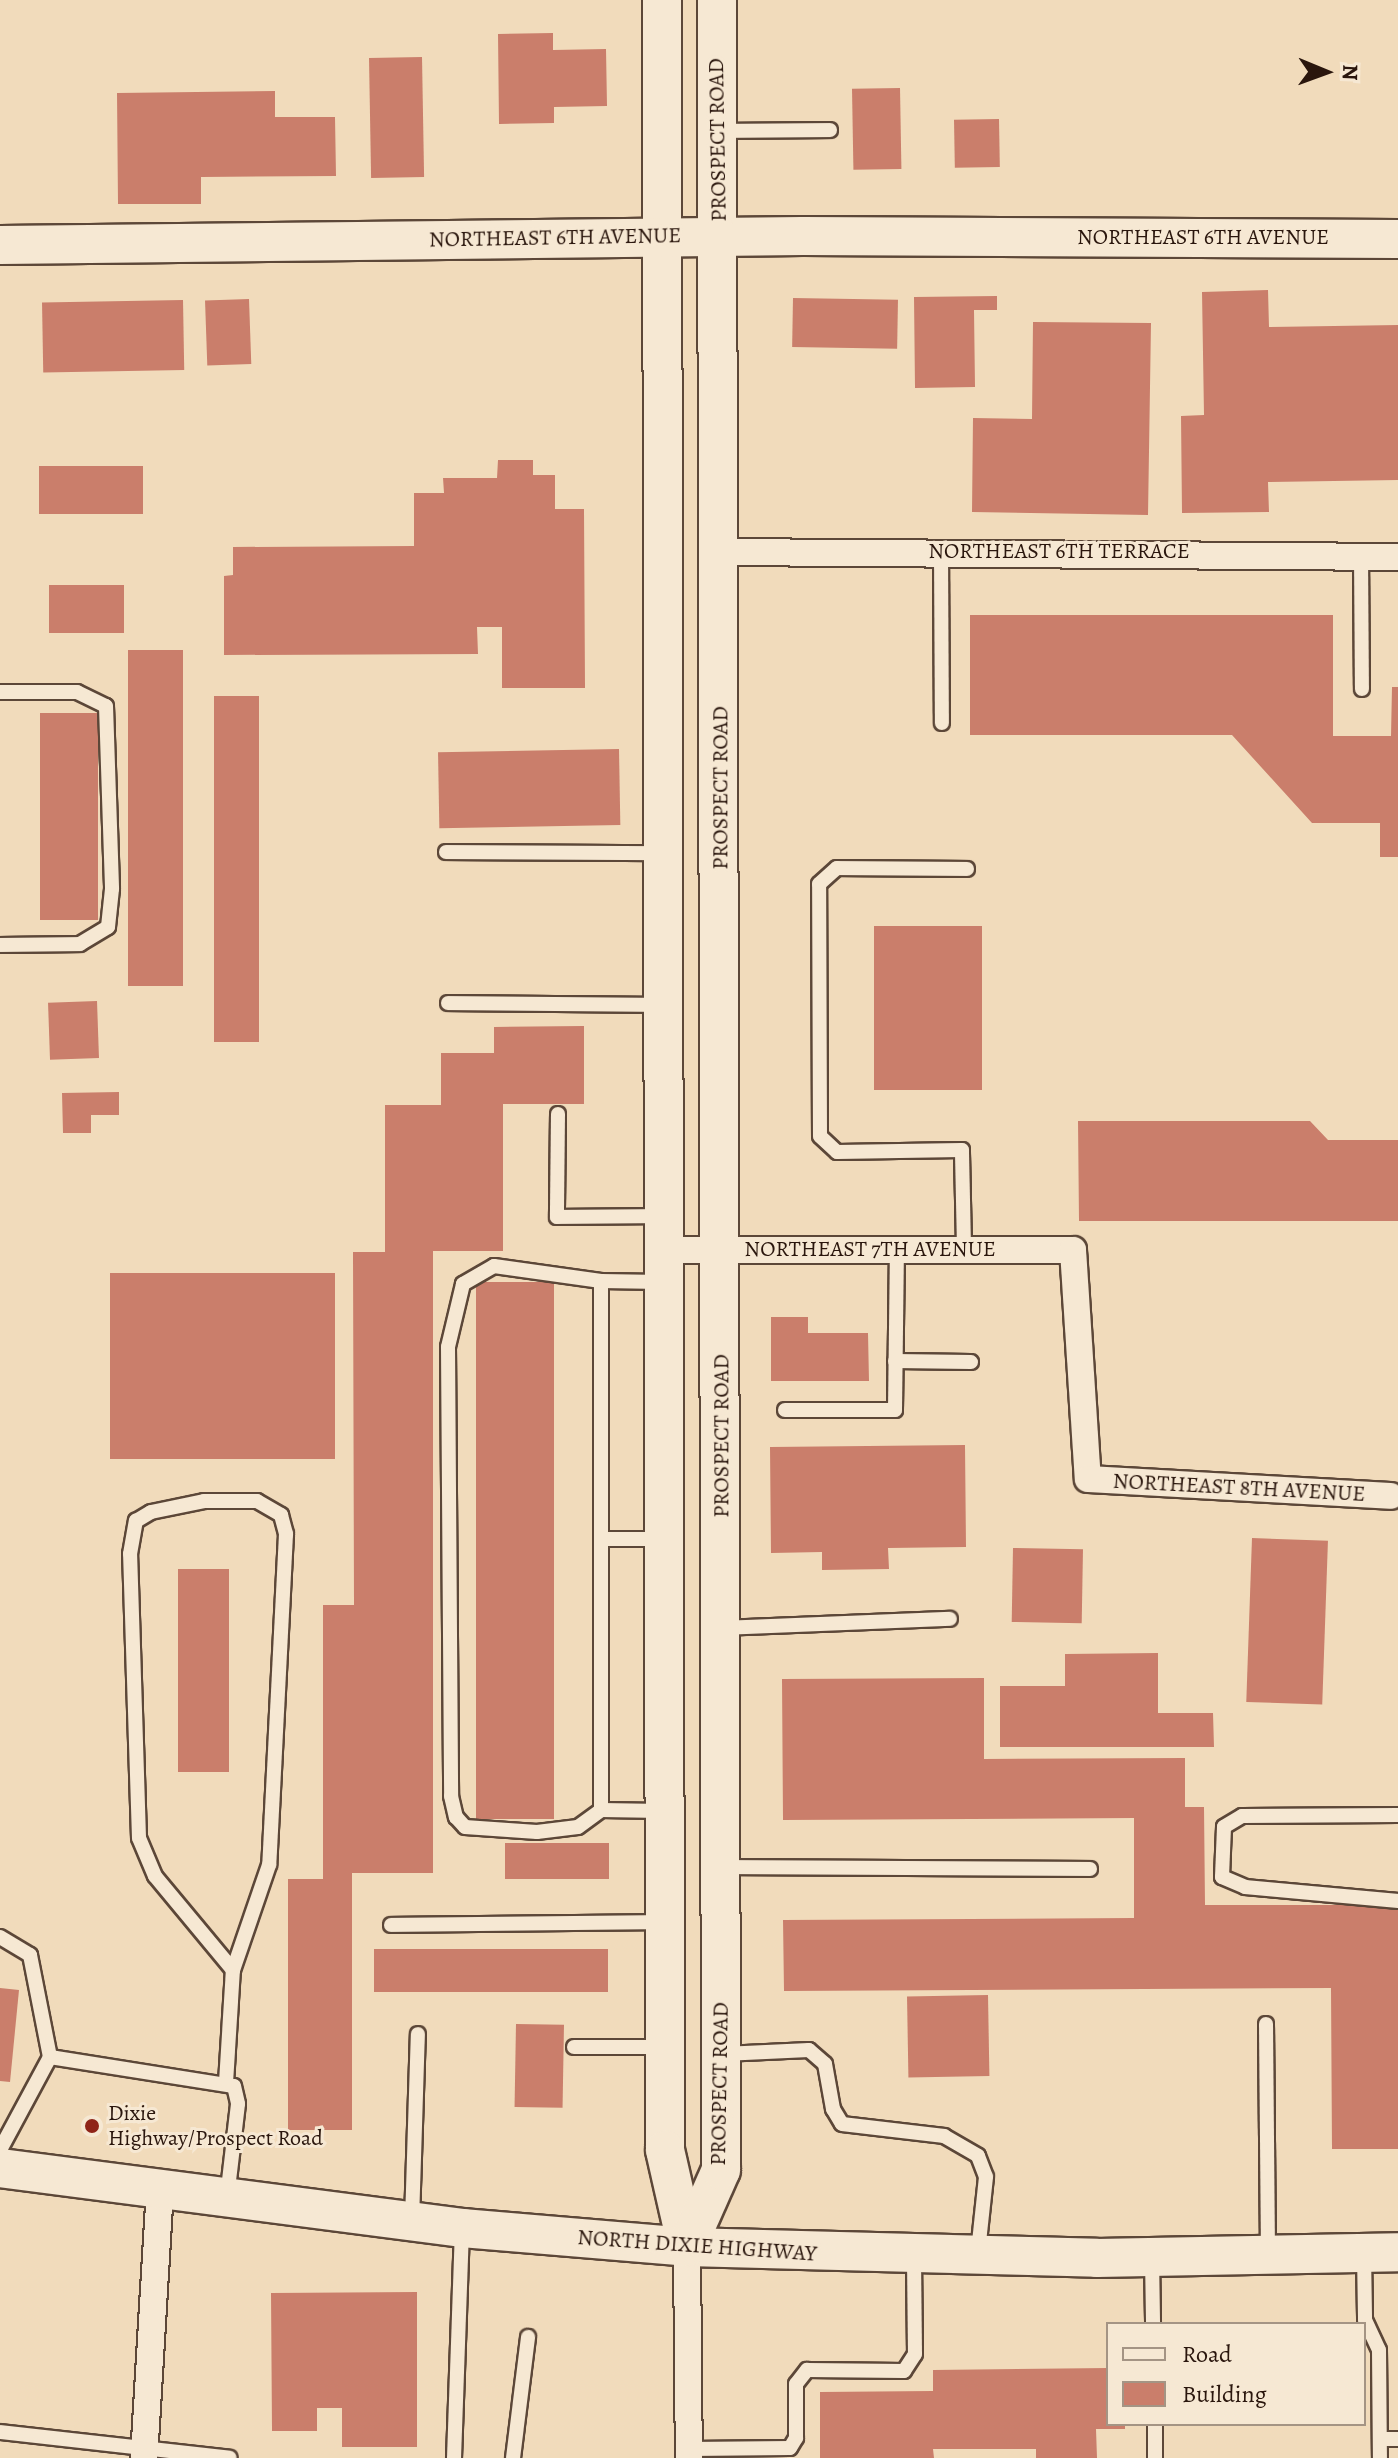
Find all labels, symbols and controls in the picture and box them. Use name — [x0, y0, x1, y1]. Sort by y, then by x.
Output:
north arrow — [1286, 32, 1366, 112]
street label: PROSPECT ROAD — [703, 58, 733, 222]
text: N — [1335, 64, 1365, 81]
street label: NORTHEAST 6TH AVENUE — [429, 223, 681, 253]
street label: NORTHEAST 6TH AVENUE — [1077, 225, 1329, 251]
street label: NORTHEAST 6TH TERRACE — [928, 539, 1190, 565]
street label: PROSPECT ROAD — [708, 706, 734, 870]
street label: NORTHEAST 7TH AVENUE — [744, 1237, 996, 1263]
street label: PROSPECT ROAD — [709, 1354, 735, 1518]
street label: NORTHEAST 8TH AVENUE — [1112, 1468, 1366, 1508]
street label: PROSPECT ROAD — [705, 2002, 735, 2166]
place label: Dixie Highway/Prospect Road — [108, 2100, 323, 2152]
marker: Dixie Highway/Prospect Road — [83, 2117, 101, 2135]
street label: NORTH DIXIE HIGHWAY — [576, 2224, 818, 2268]
legend — [1106, 2322, 1366, 2426]
text: Road — [1182, 2338, 1232, 2370]
text: Building — [1182, 2378, 1267, 2410]

